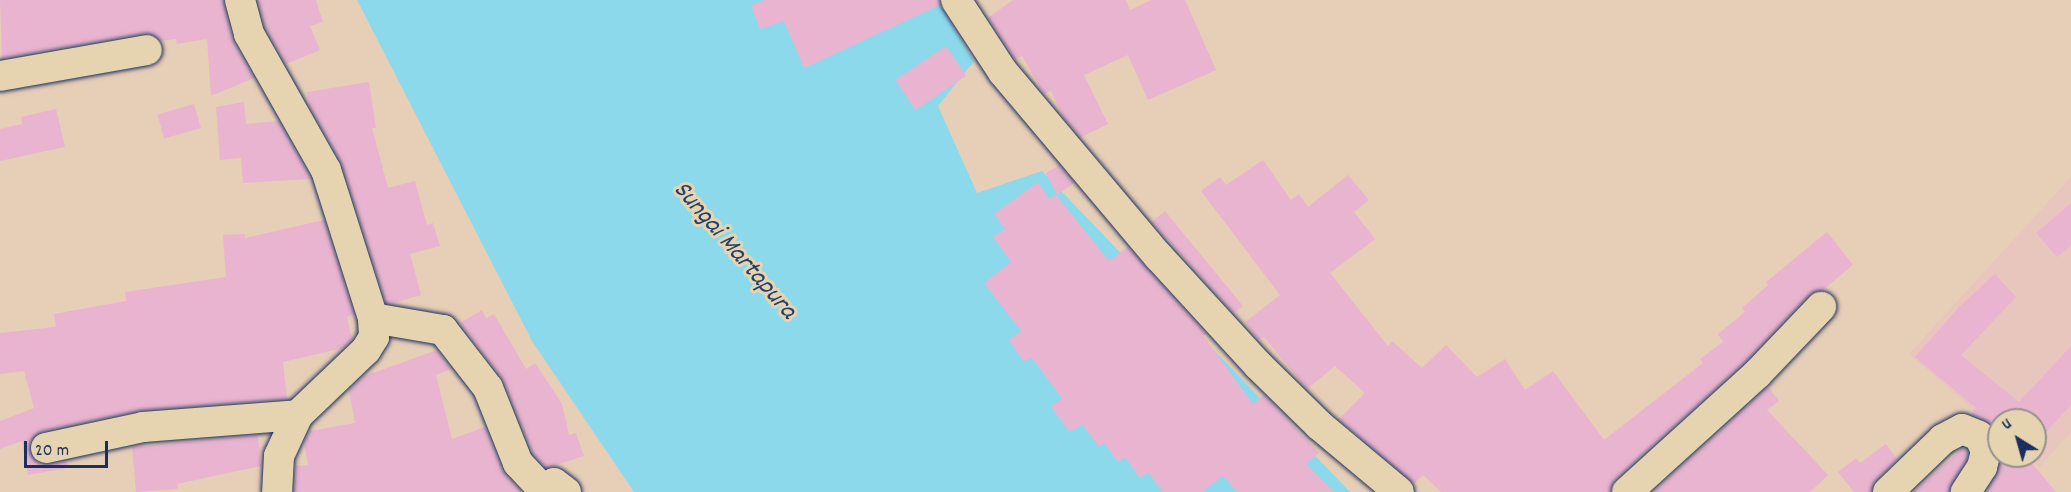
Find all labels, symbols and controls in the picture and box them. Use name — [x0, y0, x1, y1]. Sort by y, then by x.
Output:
water label: Sungai Martapura — [666, 176, 802, 326]
north arrow — [1987, 408, 2047, 468]
text: U — [1997, 413, 2017, 436]
scale bar — [27, 429, 111, 467]
text: 20 m — [35, 439, 69, 464]

